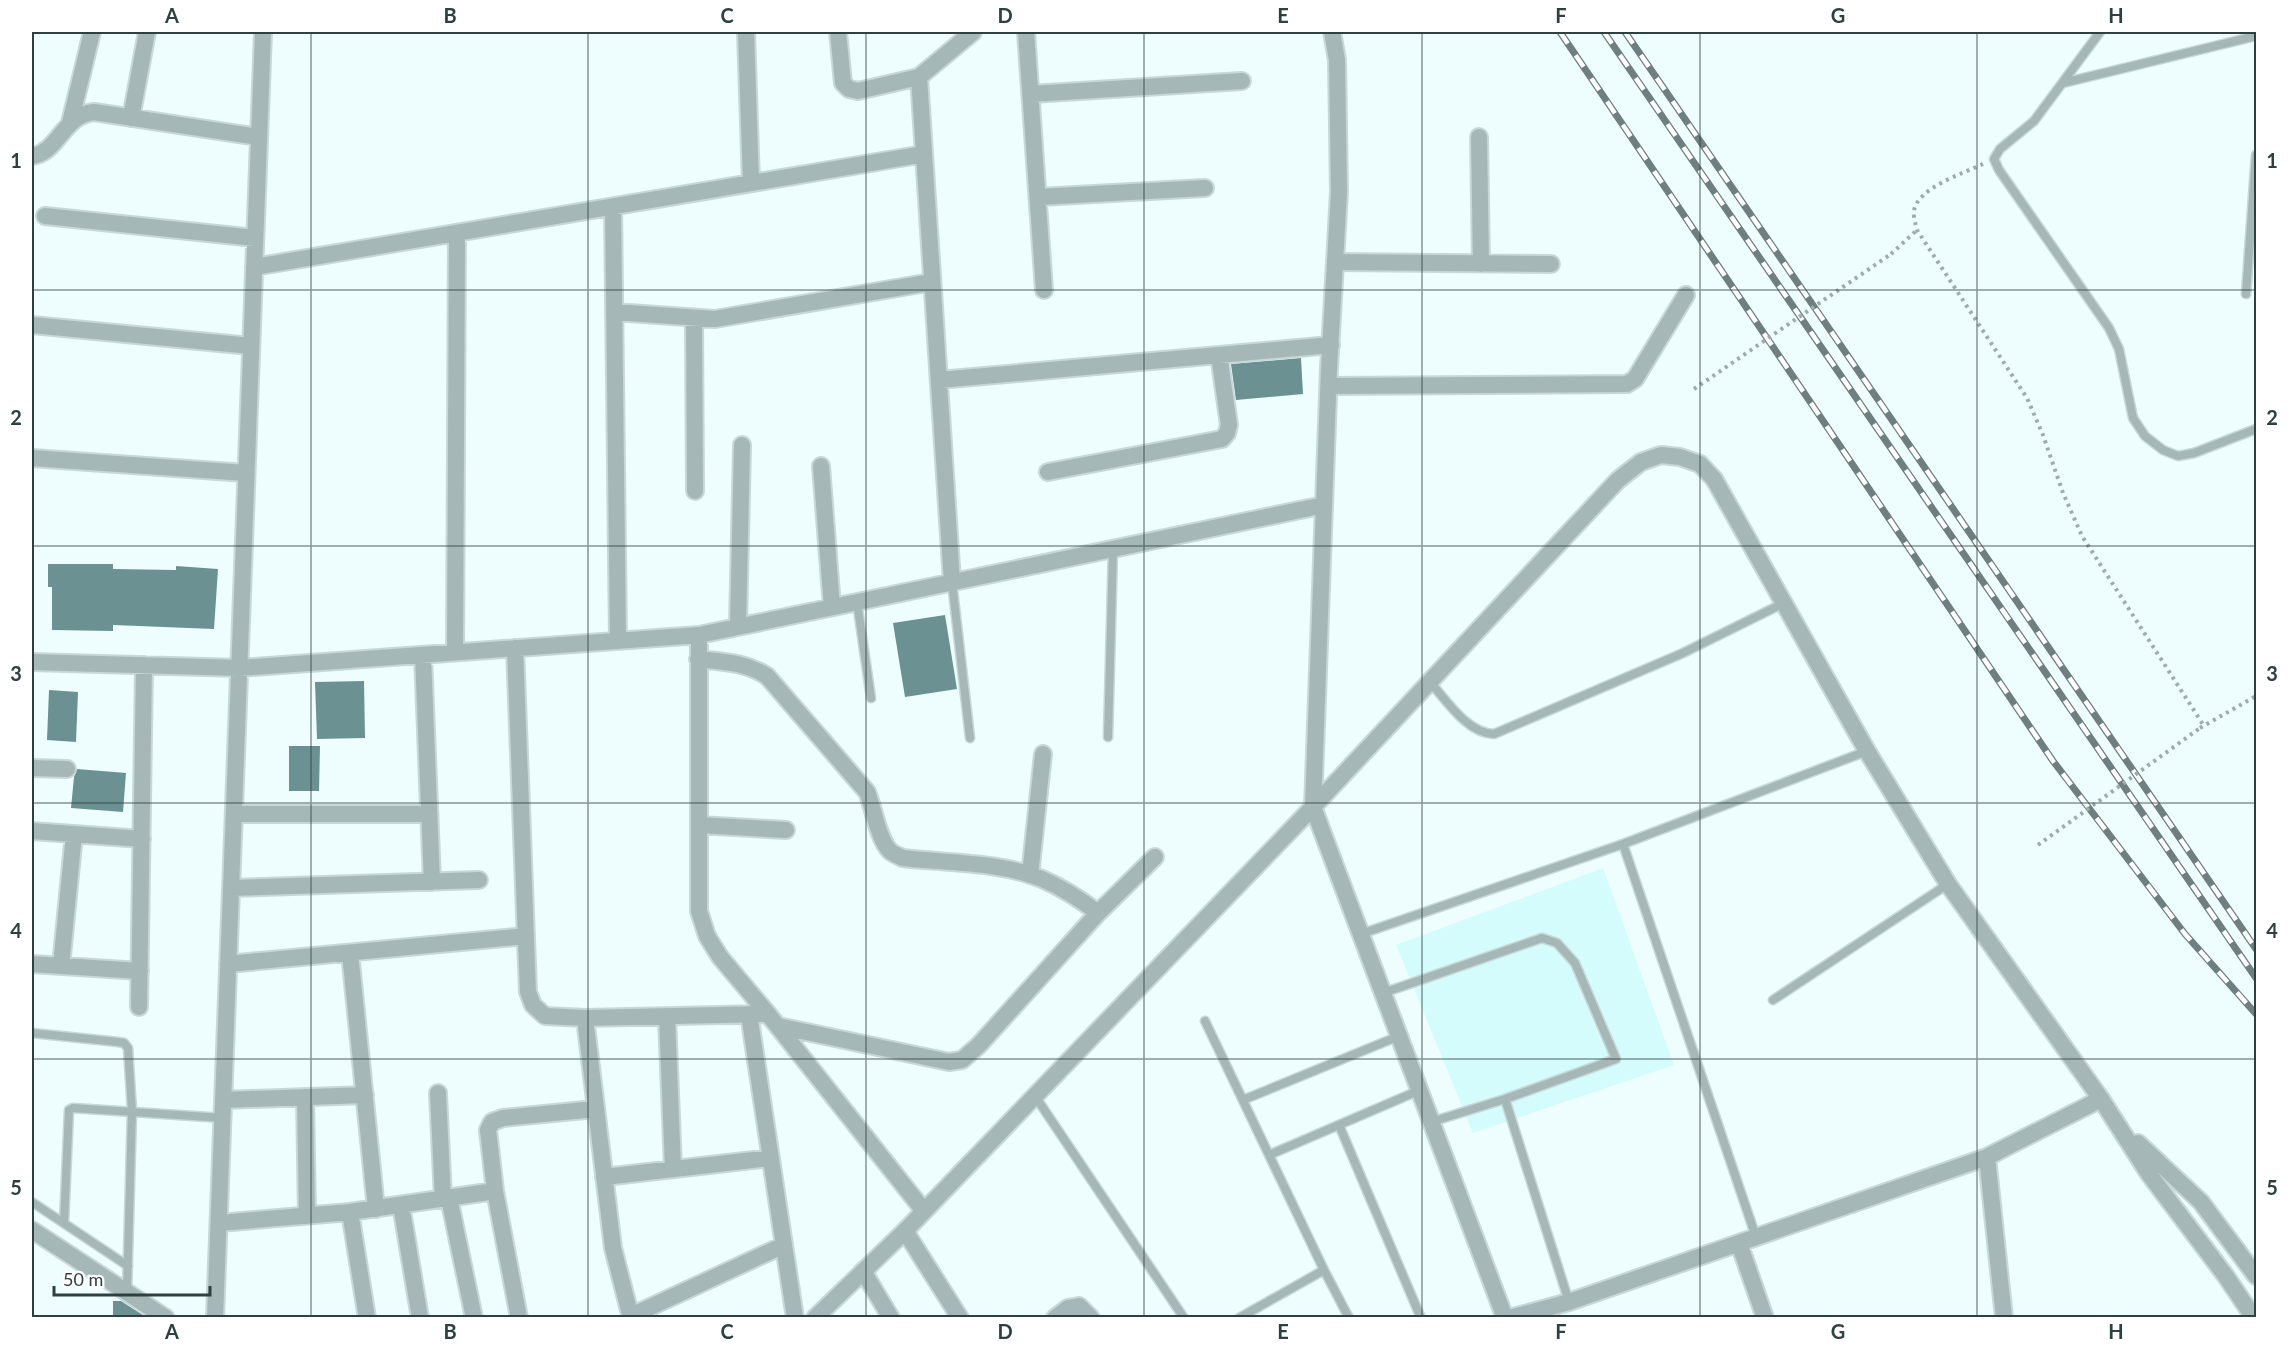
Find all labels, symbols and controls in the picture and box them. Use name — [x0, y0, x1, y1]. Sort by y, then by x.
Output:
text: A — [164, 3, 179, 27]
text: B — [443, 3, 457, 27]
text: C — [720, 3, 734, 27]
text: D — [997, 3, 1013, 27]
text: E — [1277, 3, 1289, 27]
text: F — [1555, 3, 1567, 27]
text: G — [1831, 3, 1845, 27]
text: H — [2108, 3, 2124, 27]
text: 1 — [10, 148, 22, 172]
text: 1 — [2266, 148, 2278, 172]
text: 2 — [10, 405, 22, 429]
text: 2 — [2266, 405, 2278, 429]
text: 3 — [10, 661, 22, 685]
text: 3 — [2266, 661, 2278, 685]
text: 4 — [10, 918, 22, 942]
text: 4 — [2266, 918, 2278, 942]
text: 5 — [10, 1175, 22, 1199]
text: 5 — [2266, 1175, 2278, 1199]
scale bar — [54, 1259, 210, 1297]
text: 50 m — [63, 1268, 103, 1290]
text: A — [164, 1319, 179, 1343]
text: B — [443, 1319, 457, 1343]
text: C — [720, 1319, 734, 1343]
text: D — [997, 1319, 1013, 1343]
text: E — [1277, 1319, 1289, 1343]
text: F — [1555, 1319, 1567, 1343]
text: G — [1831, 1319, 1845, 1343]
text: H — [2108, 1319, 2124, 1343]

